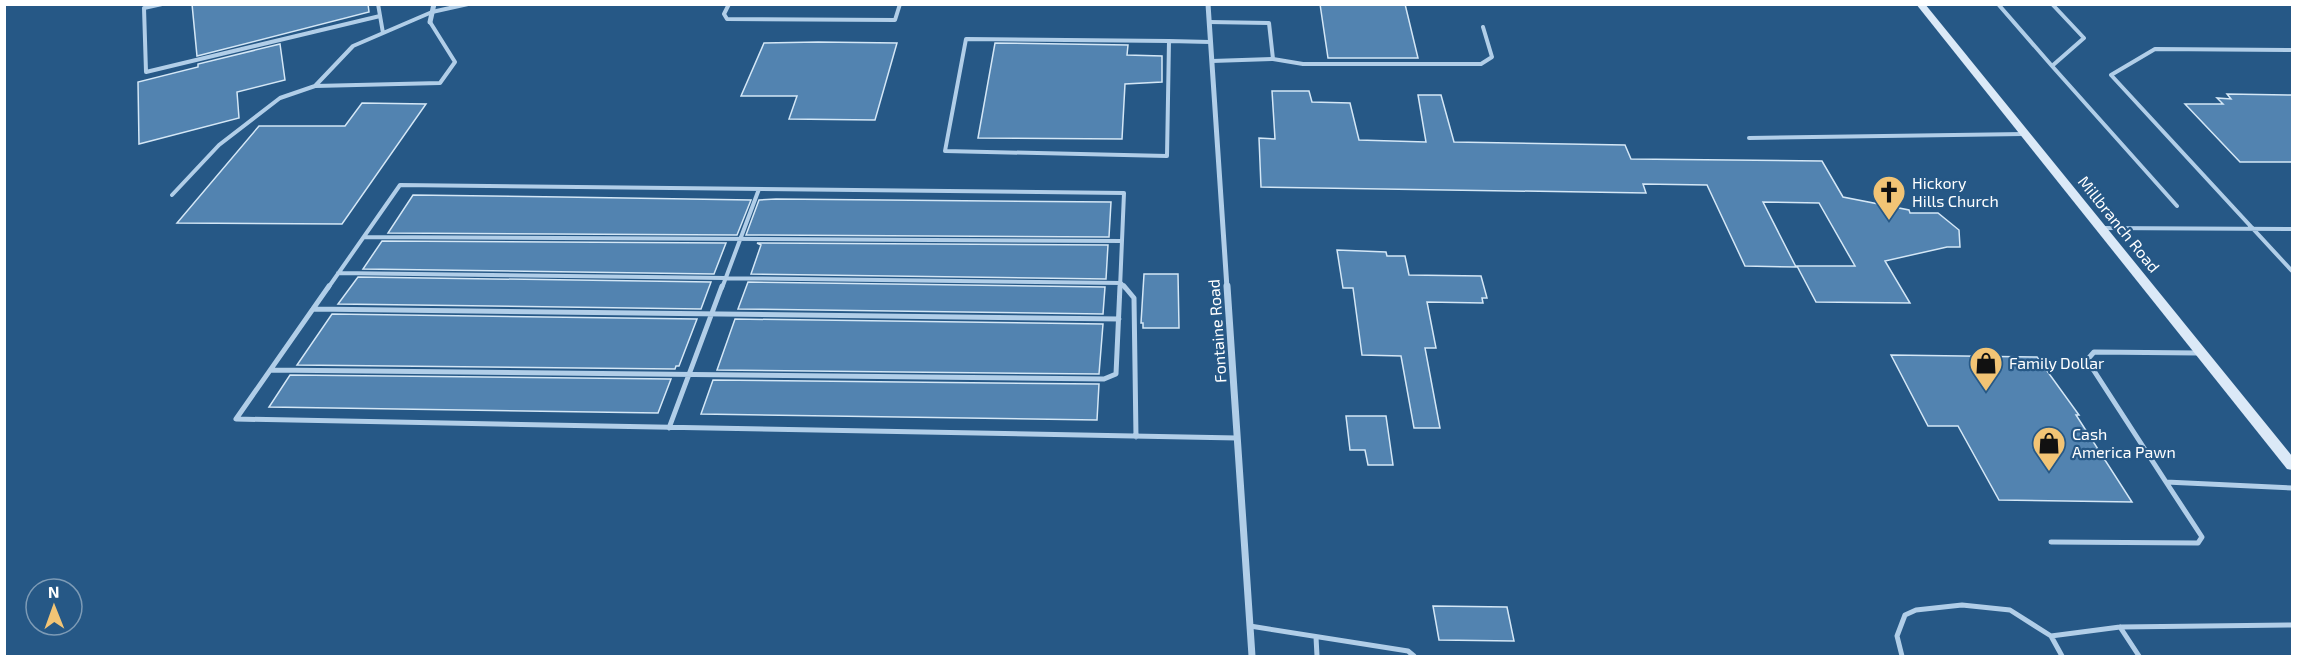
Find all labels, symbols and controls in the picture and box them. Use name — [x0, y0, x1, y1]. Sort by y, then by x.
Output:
street label: Millbranch Road — [2075, 172, 2164, 276]
place label: Hickory Hills Church — [1912, 173, 1999, 210]
church icon: Hickory Hills Church — [1871, 174, 1907, 221]
street label: Fontaine Road — [1203, 279, 1230, 384]
shop icon: Family Dollar — [1968, 345, 2004, 392]
place label: Family Dollar — [2009, 353, 2105, 372]
place label: Cash America Pawn — [2072, 424, 2176, 461]
shop icon: Cash America Pawn — [2031, 425, 2067, 472]
north arrow — [24, 577, 84, 637]
text: N — [48, 582, 60, 601]

